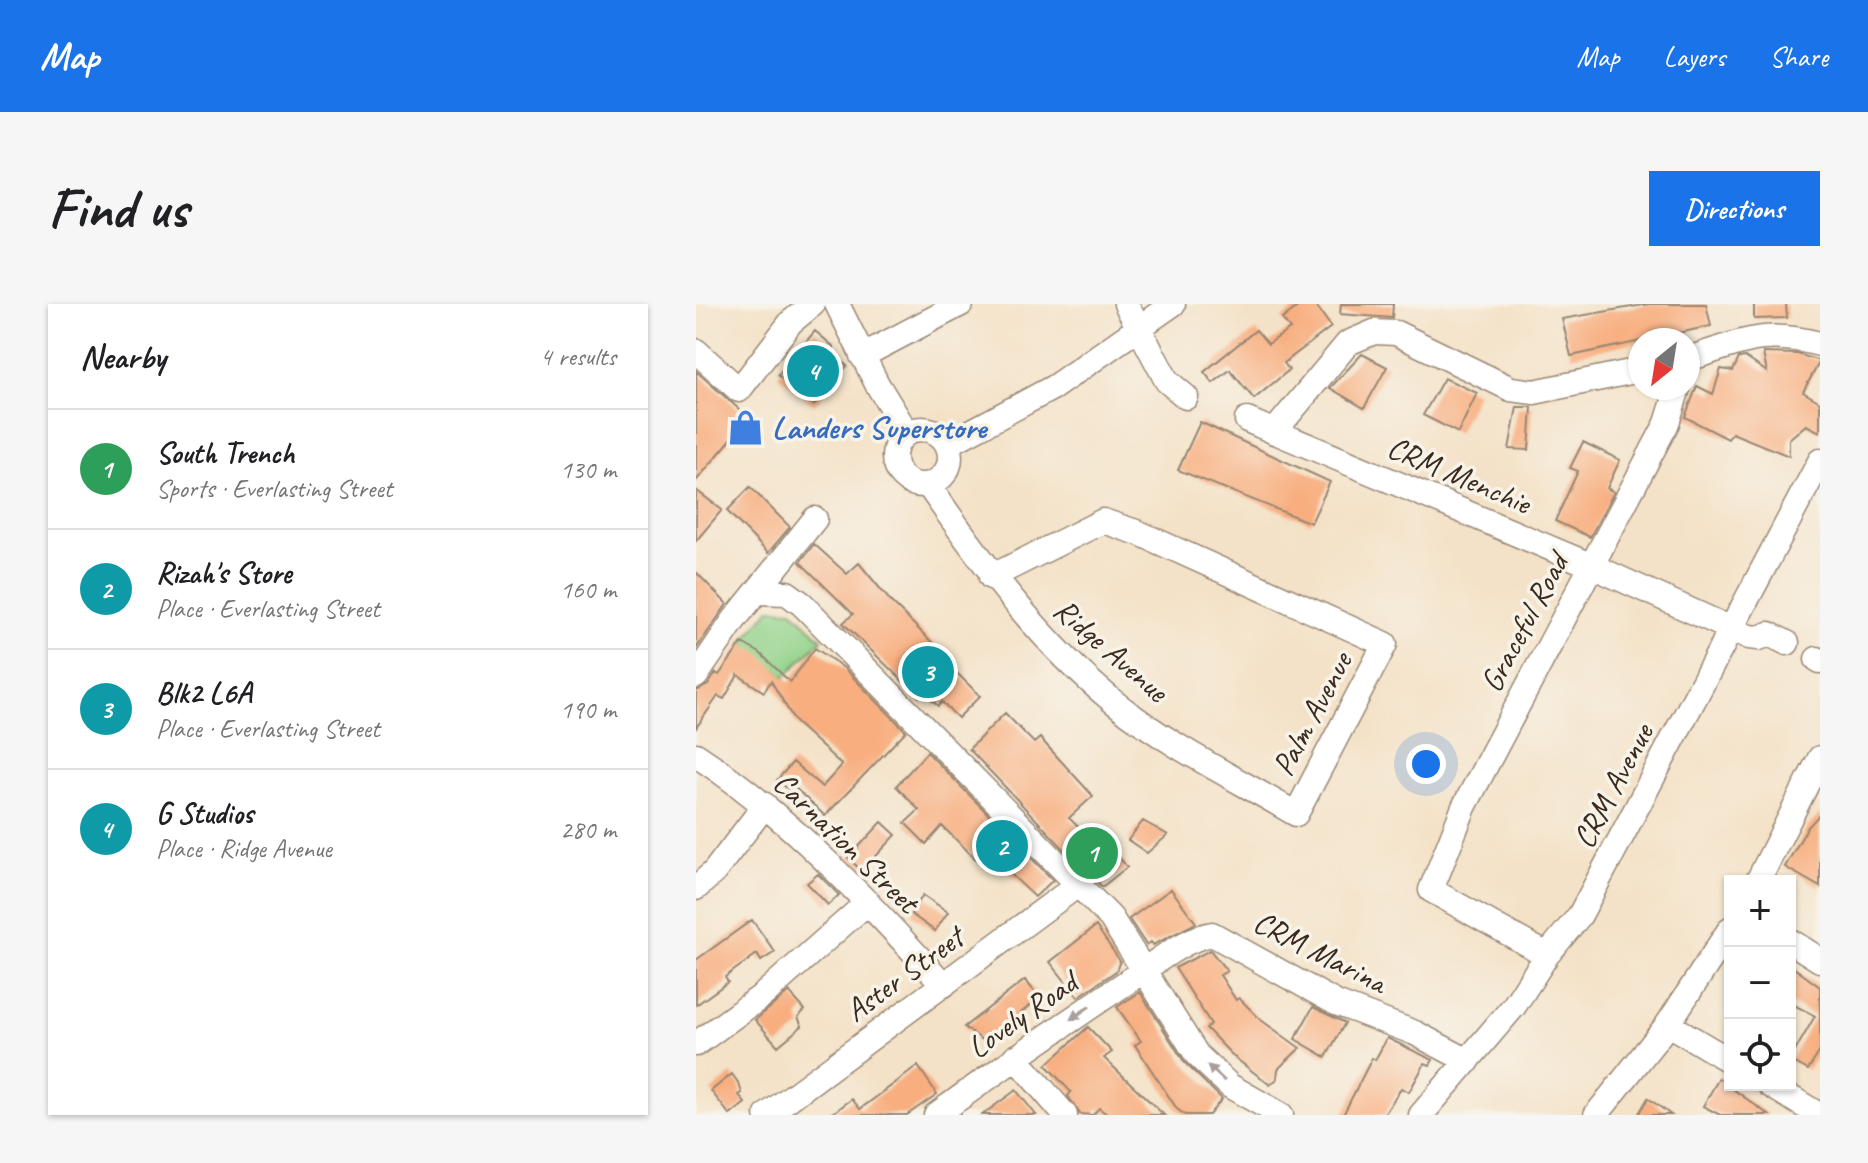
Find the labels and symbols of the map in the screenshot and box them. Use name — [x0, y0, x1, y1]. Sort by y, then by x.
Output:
north arrow — [1628, 328, 1700, 400]
pin: 4 — [787, 341, 839, 401]
place label: Landers Superstore — [772, 407, 988, 448]
shop icon: Landers Superstore — [727, 408, 765, 446]
street label: CRM Menchie — [1381, 427, 1539, 524]
street label: Graceful Road — [1471, 542, 1580, 699]
street label: Ridge Avenue — [1045, 589, 1179, 713]
pin: 3 — [902, 642, 954, 702]
street label: Palm Avenue — [1262, 643, 1363, 783]
street label: CRM Avenue — [1563, 714, 1664, 855]
your location — [1406, 744, 1446, 784]
street label: Carnation Street — [765, 762, 930, 924]
pin: 2 — [976, 816, 1028, 876]
pin: 1 — [1066, 823, 1118, 883]
street label: CRM Marina — [1247, 901, 1396, 1004]
street label: Aster Street — [837, 915, 975, 1031]
street label: Lovely Road — [959, 960, 1089, 1068]
one-way arrow — [1070, 1006, 1091, 1021]
one-way arrow — [1207, 1065, 1226, 1083]

